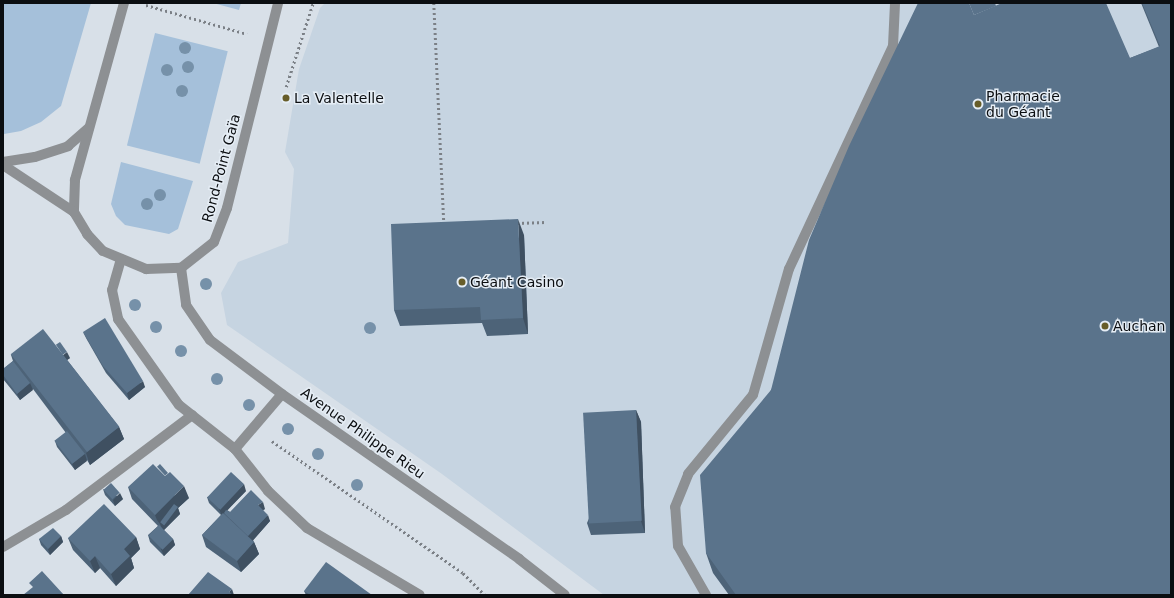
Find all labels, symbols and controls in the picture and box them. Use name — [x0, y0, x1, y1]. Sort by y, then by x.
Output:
place label: Pharmacie du Géant — [986, 88, 1060, 120]
place label: La Valentelle — [294, 90, 384, 106]
marker: La Valentelle — [281, 93, 291, 103]
marker: Pharmacie du Géant — [973, 99, 983, 109]
street label: Rond-Point Gaïa — [198, 112, 244, 224]
place label: Géant Casino — [470, 274, 564, 290]
marker: Géant Casino — [457, 277, 467, 287]
place label: Auchan — [1113, 318, 1165, 334]
marker: Auchan — [1100, 321, 1110, 331]
street label: Avenue Philippe Rieu — [298, 384, 428, 482]

